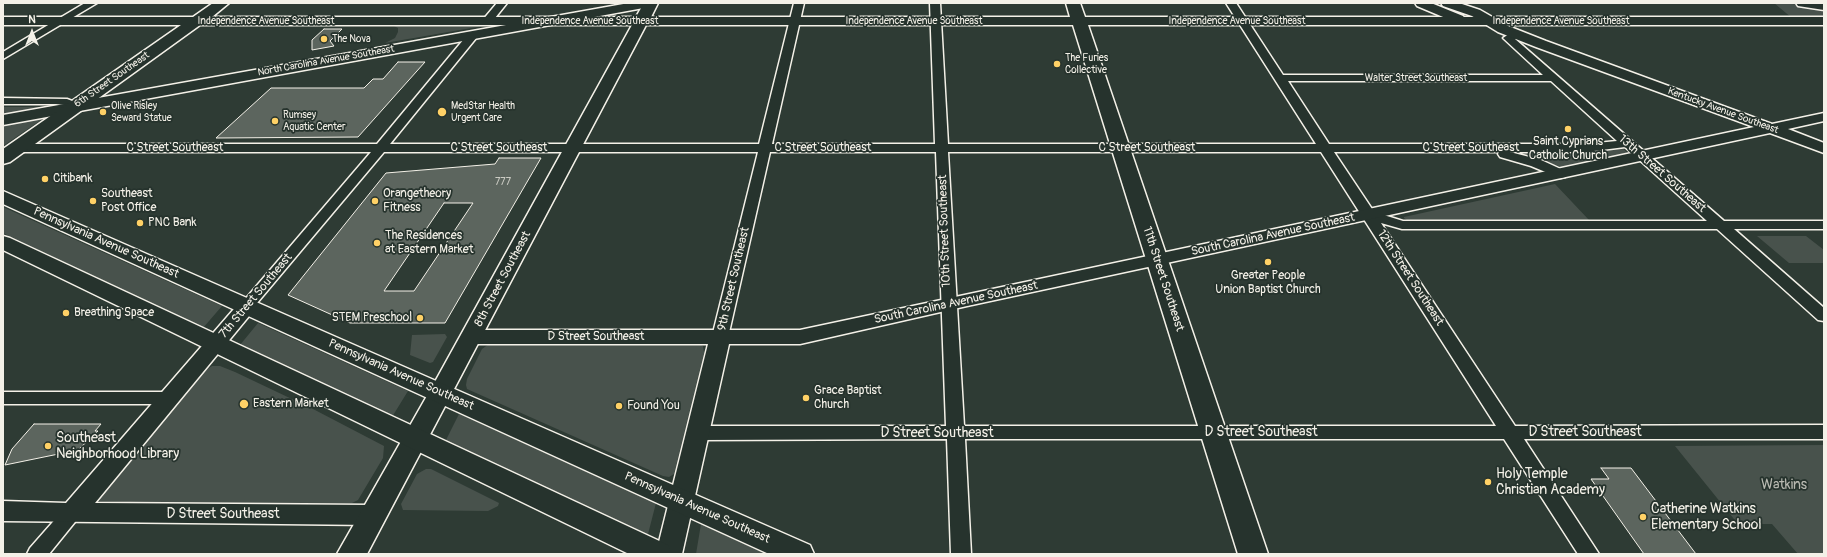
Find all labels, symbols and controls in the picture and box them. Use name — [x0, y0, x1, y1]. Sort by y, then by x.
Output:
north arrow — [12, 12, 52, 52]
text: N — [28, 13, 36, 26]
street label: Independence Avenue Southeast — [197, 15, 335, 27]
street label: Independence Avenue Southeast — [521, 15, 659, 27]
street label: Independence Avenue Southeast — [845, 15, 983, 27]
street label: Independence Avenue Southeast — [1168, 15, 1306, 27]
street label: Independence Avenue Southeast — [1492, 15, 1630, 27]
place label: The Nova — [332, 33, 371, 45]
marker: The Nova — [319, 34, 329, 44]
street label: North Carolina Avenue Southeast — [257, 43, 395, 79]
street label: 6th Street Southeast — [72, 50, 152, 110]
place label: The Furies Collective — [1065, 52, 1108, 76]
marker: The Furies Collective — [1052, 59, 1062, 69]
street label: Walter Street Southeast — [1365, 72, 1467, 84]
street label: Kentucky Avenue Southeast — [1666, 85, 1780, 137]
place label: Olive Risley Seward Statue — [111, 100, 172, 124]
place label: MedStar Health Urgent Care — [451, 100, 515, 124]
marker: MedStar Health Urgent Care — [436, 106, 448, 118]
marker: Olive Risley Seward Statue — [98, 107, 108, 117]
place label: Rumsey Aquatic Center — [283, 109, 346, 132]
marker: Rumsey Aquatic Center — [270, 116, 280, 126]
marker: Saint Cyprians Catholic Church — [1563, 124, 1573, 134]
street label: 13th Street Southeast — [1615, 132, 1709, 216]
place label: Saint Cyprians Catholic Church — [1529, 135, 1607, 163]
street label: C Street Southeast — [127, 141, 223, 155]
street label: C Street Southeast — [451, 141, 547, 155]
street label: C Street Southeast — [775, 141, 871, 155]
street label: C Street Southeast — [1099, 141, 1195, 155]
street label: C Street Southeast — [1423, 141, 1519, 155]
place label: Citibank — [53, 172, 92, 186]
marker: Citibank — [40, 174, 50, 184]
street label: 10th Street Southeast — [936, 174, 954, 288]
house number: 777 — [495, 176, 511, 188]
place label: Southeast Post Office — [101, 187, 156, 215]
place label: Orangetheory Fitness — [383, 187, 451, 215]
marker: Southeast Post Office — [88, 196, 98, 206]
marker: Orangetheory Fitness — [370, 196, 380, 206]
street label: Pennsylvania Avenue Southeast — [31, 204, 181, 282]
street label: South Carolina Avenue Southeast — [1190, 211, 1356, 259]
place label: PNC Bank — [148, 216, 197, 230]
marker: PNC Bank — [135, 218, 145, 228]
street label: 11th Street Southeast — [1139, 225, 1187, 333]
street label: 9th Street Southeast — [715, 226, 753, 332]
street label: 12th Street Southeast — [1374, 227, 1446, 329]
place label: The Residences at Eastern Market — [385, 229, 474, 257]
street label: 8th Street Southeast — [472, 229, 534, 329]
marker: The Residences at Eastern Market — [372, 238, 382, 248]
street label: 7th Street Southeast — [216, 251, 296, 341]
marker: Greater People Union Baptist Church — [1263, 257, 1273, 267]
place label: Greater People Union Baptist Church — [1215, 269, 1321, 297]
street label: South Carolina Avenue Southeast — [873, 279, 1039, 327]
place label: Breathing Space — [74, 306, 154, 320]
marker: Breathing Space — [61, 308, 71, 318]
place label: STEM Preschool — [332, 311, 412, 325]
marker: STEM Preschool — [415, 313, 425, 323]
street label: D Street Southeast — [548, 330, 644, 344]
street label: Pennsylvania Avenue Southeast — [326, 336, 476, 414]
place label: Grace Baptist Church — [814, 384, 882, 412]
marker: Grace Baptist Church — [801, 393, 811, 403]
place label: Eastern Market — [253, 397, 329, 411]
marker: Eastern Market — [238, 398, 250, 410]
place label: Found You — [627, 399, 680, 413]
marker: Found You — [614, 401, 624, 411]
street label: D Street Southeast — [1204, 424, 1318, 440]
street label: D Street Southeast — [1528, 424, 1642, 440]
street label: D Street Southeast — [880, 425, 994, 441]
place label: Southeast Neighborhood Library — [56, 430, 179, 462]
marker: Southeast Neighborhood Library — [43, 441, 53, 451]
place label: Holy Temple Christian Academy — [1496, 466, 1605, 498]
street label: Pennsylvania Avenue Southeast — [622, 469, 772, 547]
marker: Holy Temple Christian Academy — [1483, 477, 1493, 487]
park label: Watkins — [1761, 477, 1807, 493]
place label: Catherine Watkins Elementary School — [1651, 501, 1762, 534]
street label: D Street Southeast — [166, 506, 280, 522]
marker: Catherine Watkins Elementary School — [1638, 512, 1648, 522]

